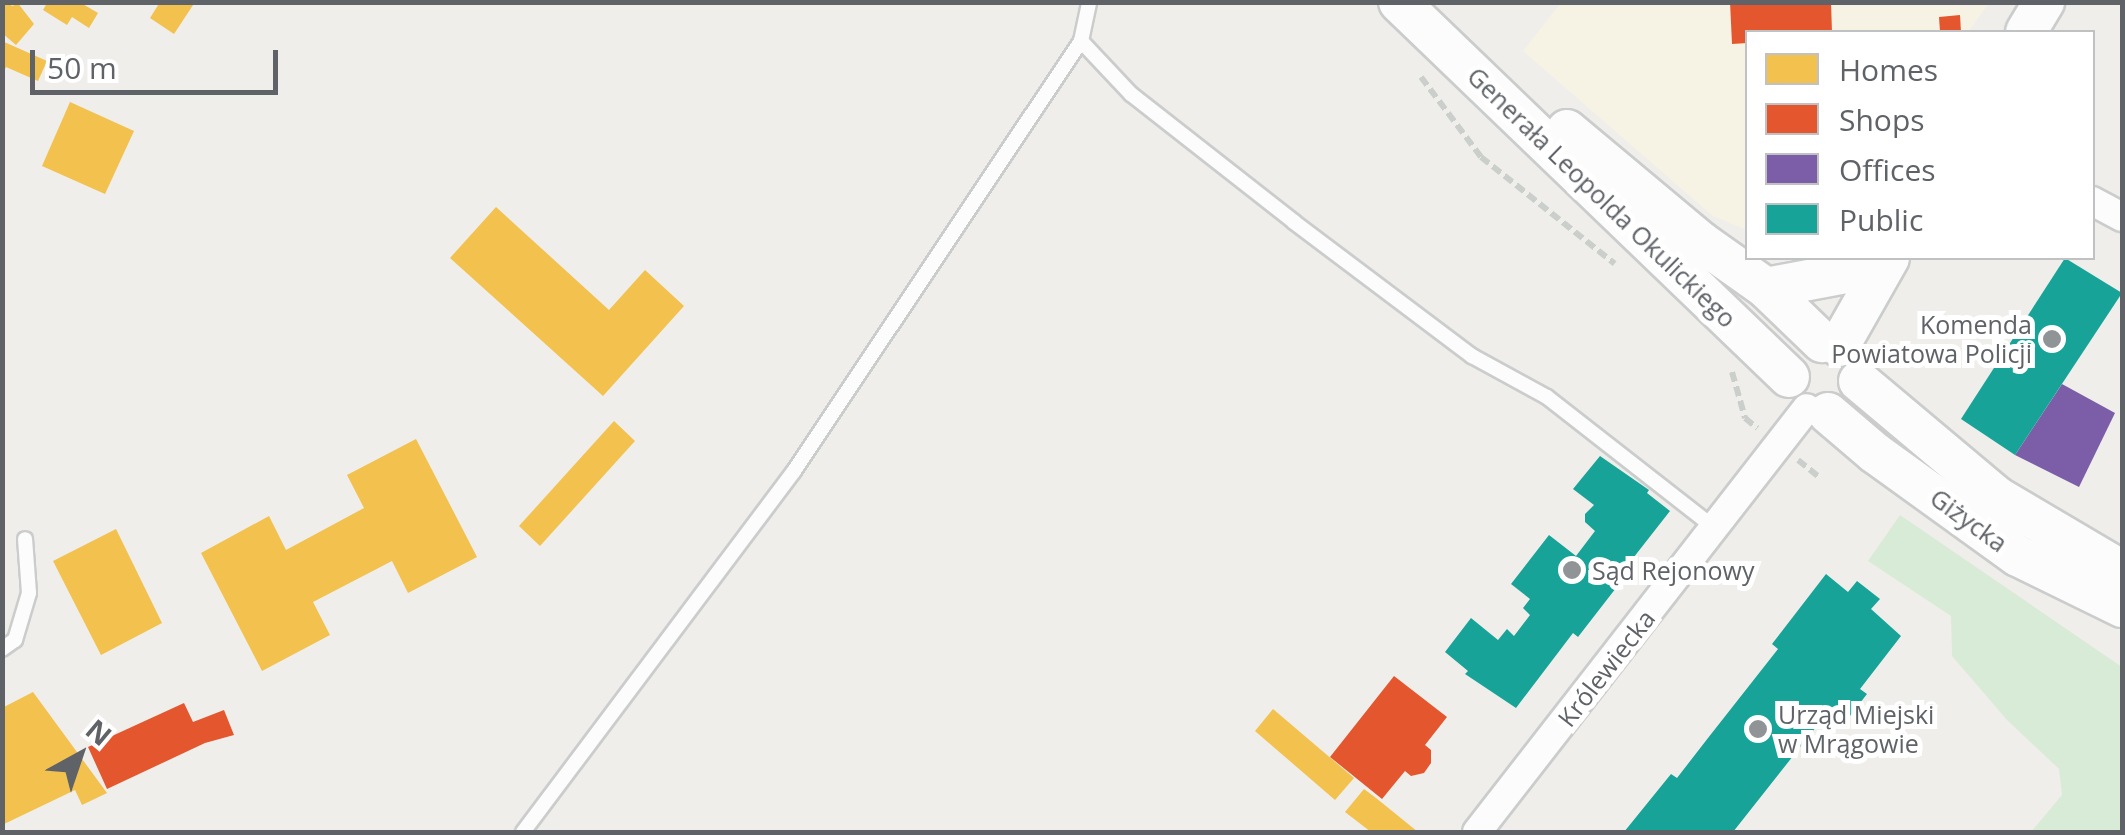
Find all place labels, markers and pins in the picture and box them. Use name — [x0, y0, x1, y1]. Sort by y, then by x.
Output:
place label: Komenda Powiatowa Policji — [1831, 310, 2032, 369]
marker: Komenda Powiatowa Policji — [2041, 328, 2063, 350]
place label: Sąd Rejonowy — [1592, 555, 1754, 585]
marker: Sąd Rejonowy — [1561, 559, 1583, 581]
place label: Urząd Miejski w Mrągowie — [1778, 700, 1934, 759]
marker: Urząd Miejski w Mrągowie — [1747, 718, 1769, 740]

